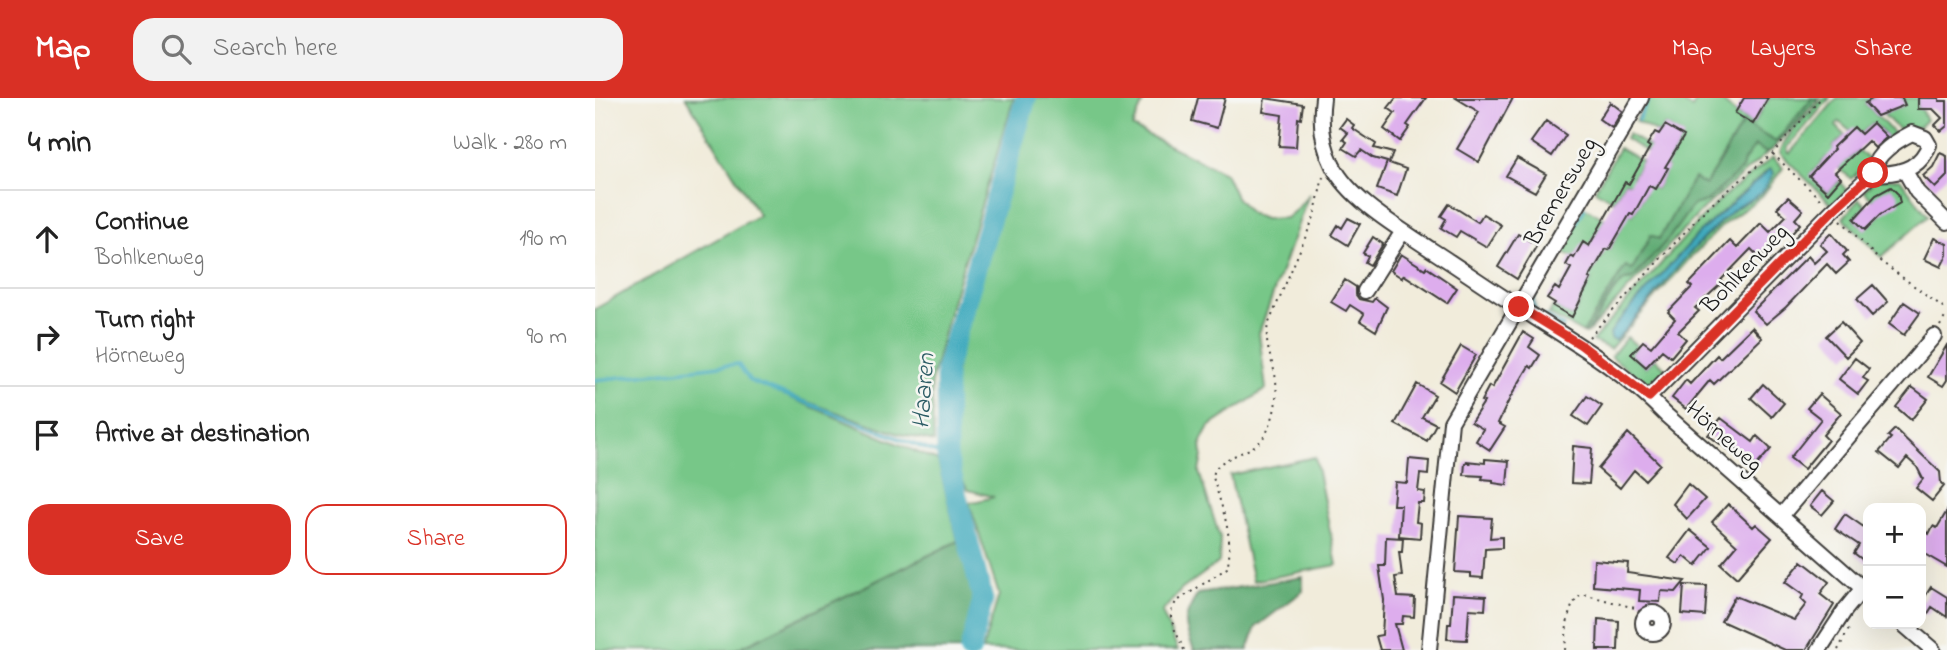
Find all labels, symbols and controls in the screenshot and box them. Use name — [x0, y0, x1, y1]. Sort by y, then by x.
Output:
search box — [133, 18, 623, 81]
text: Map — [35, 25, 91, 73]
icon: search — [157, 30, 195, 68]
text: Search here — [213, 30, 337, 68]
text: Map — [1672, 32, 1712, 67]
text: Layers — [1750, 32, 1816, 67]
text: Share — [1854, 32, 1912, 67]
text: 4 min — [28, 122, 91, 166]
text: Walk · 280 m — [453, 127, 567, 160]
street label: Bremersweg — [1516, 131, 1607, 254]
route start — [1857, 157, 1888, 188]
text: Continue — [95, 204, 188, 242]
street label: Bohlkenweg — [1693, 217, 1798, 324]
icon: ahead — [28, 220, 66, 258]
text: 190 m — [519, 223, 567, 256]
text: Bohlkenweg — [95, 242, 204, 275]
route end — [1503, 291, 1534, 322]
text: Turn right — [95, 302, 195, 340]
icon: right — [28, 318, 66, 356]
text: 90 m — [527, 321, 567, 354]
text: Hörneweg — [95, 340, 185, 373]
water label: Haaren — [903, 351, 947, 430]
street label: Hörneweg — [1677, 393, 1770, 482]
icon: arrive — [28, 416, 66, 454]
text: Arrive at destination — [95, 416, 310, 454]
map controls — [1863, 503, 1926, 629]
button: + — [1863, 503, 1926, 566]
button: Save — [28, 504, 291, 575]
button: Share — [305, 504, 567, 575]
button: − — [1863, 566, 1926, 629]

